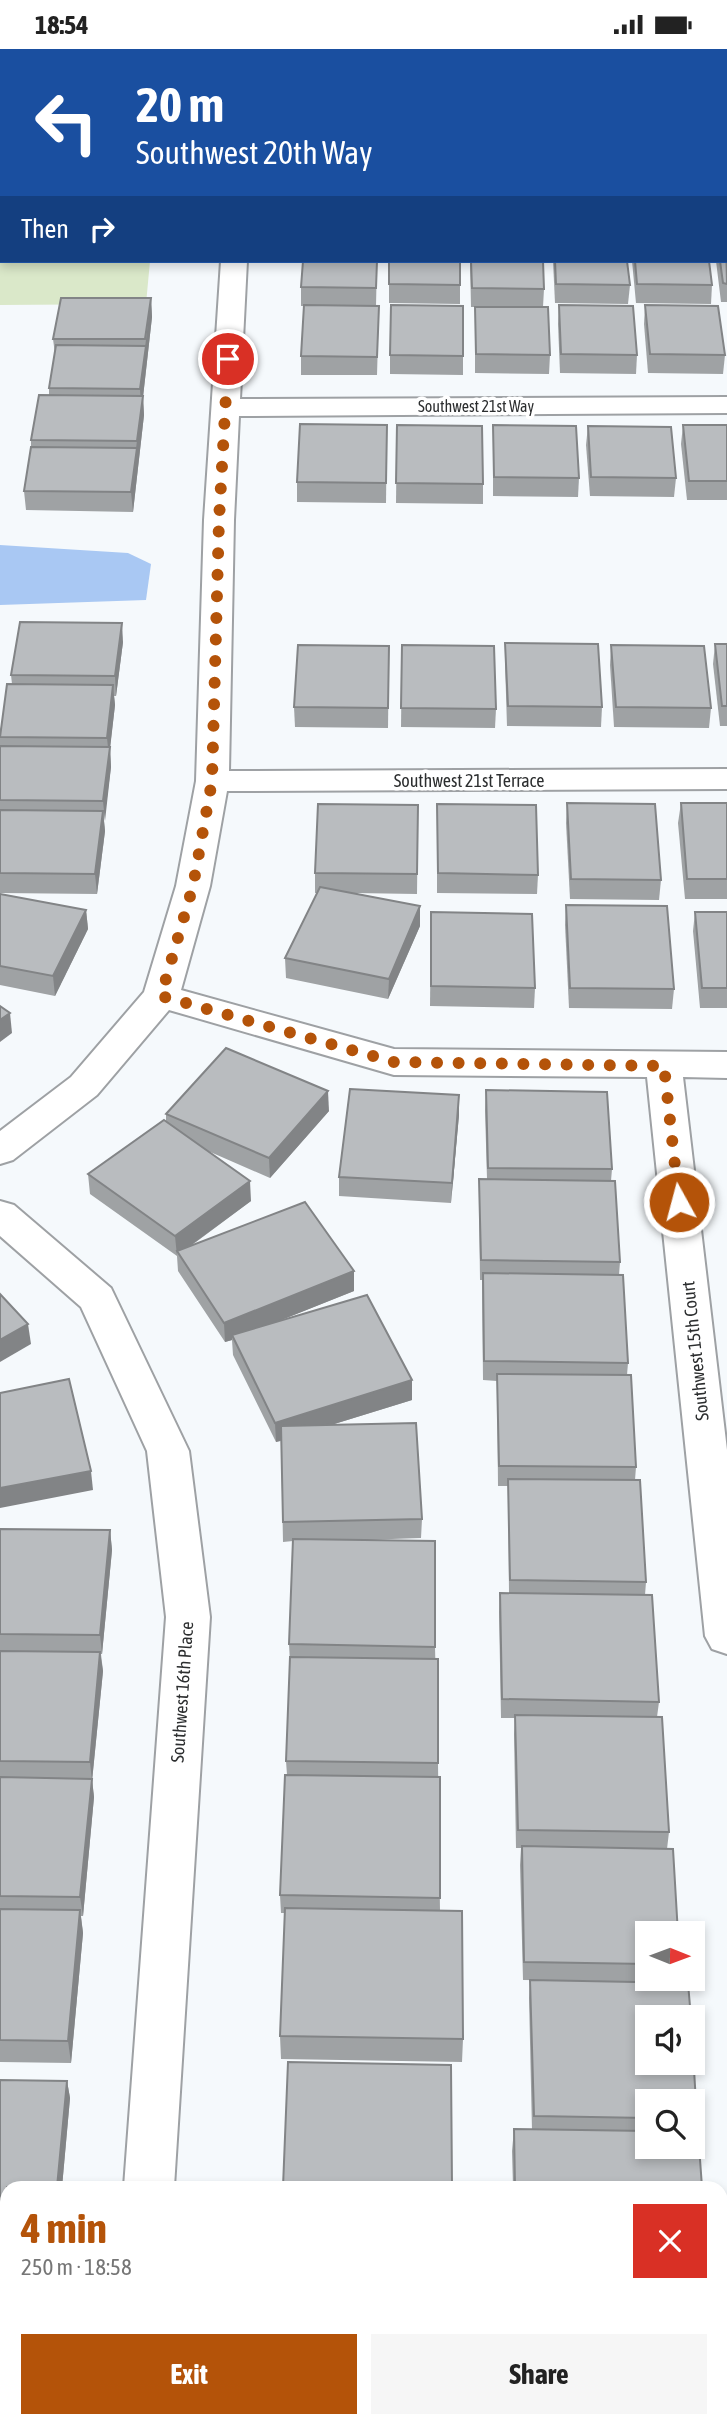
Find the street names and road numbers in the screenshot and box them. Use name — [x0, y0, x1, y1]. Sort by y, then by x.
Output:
street label: Southwest 21st Way — [418, 397, 534, 416]
street label: Southwest 21st Terrace — [394, 770, 544, 791]
street label: Southwest 15th Court — [677, 1280, 713, 1422]
street label: Southwest 16th Place — [167, 1621, 197, 1763]

